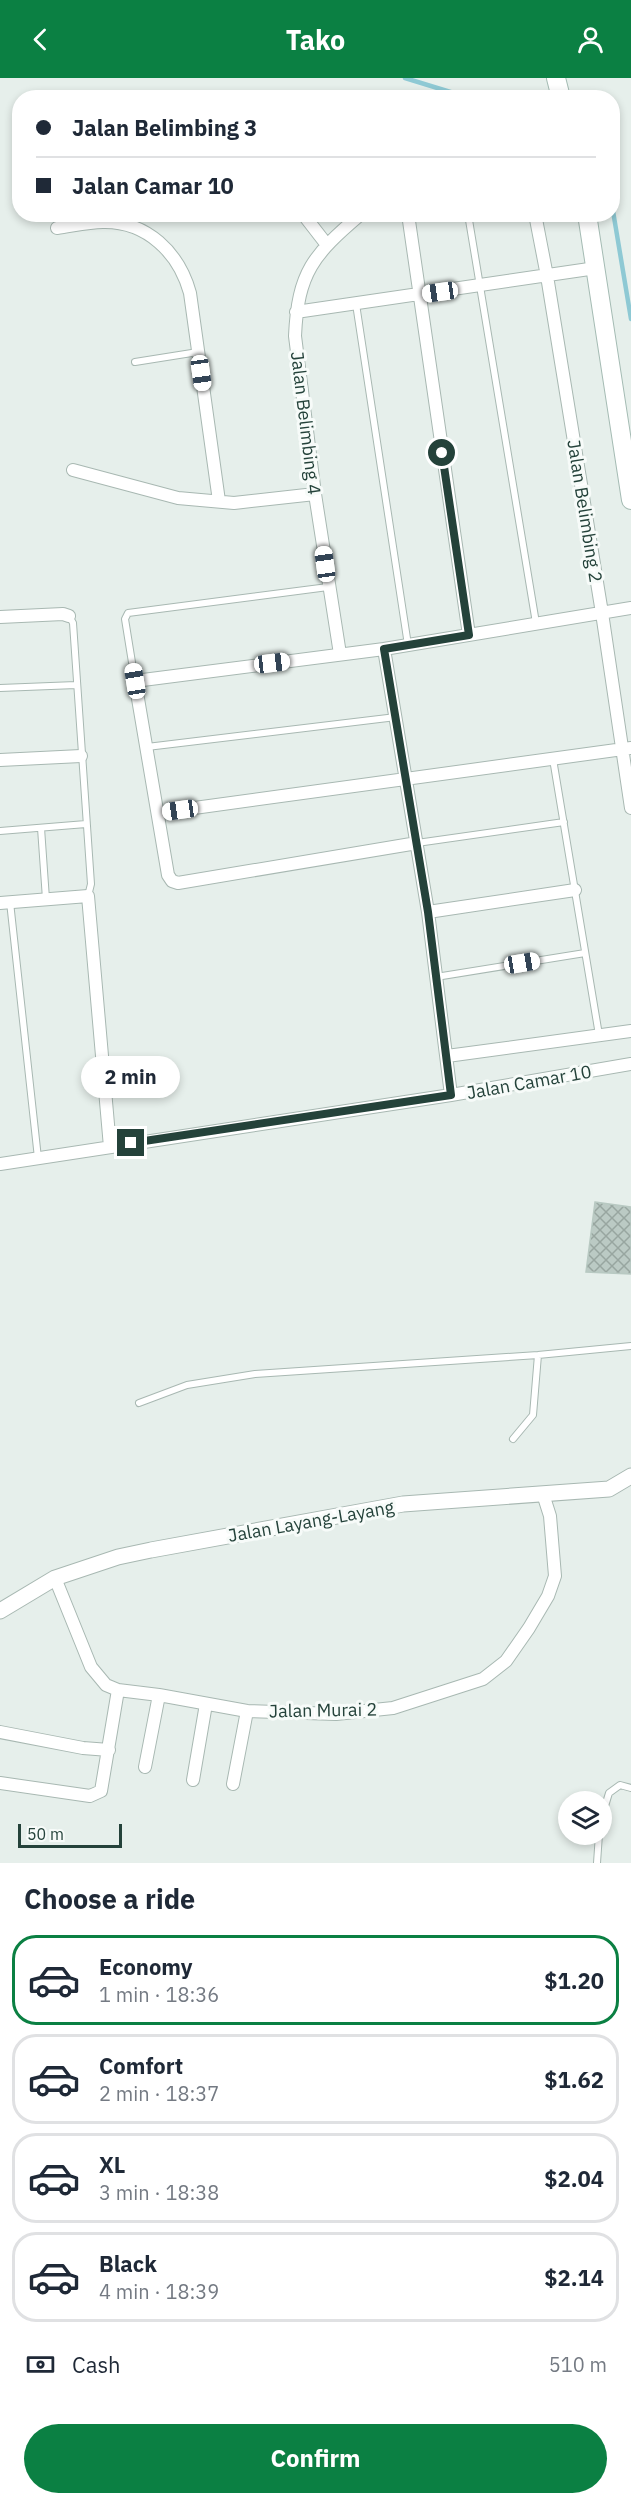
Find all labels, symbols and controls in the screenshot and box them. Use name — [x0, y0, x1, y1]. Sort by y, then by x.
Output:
text: Tako — [286, 22, 345, 57]
icon: back — [24, 23, 57, 56]
icon: person — [574, 23, 607, 56]
text: Jalan Belimbing 3 — [72, 113, 257, 142]
text: Jalan Camar 10 — [72, 171, 234, 200]
car — [421, 281, 459, 303]
street label: Jalan Belimbing 4 — [286, 350, 326, 496]
car — [190, 354, 212, 392]
street label: Jalan Belimbing 2 — [562, 438, 608, 584]
route start — [428, 439, 455, 466]
car — [314, 545, 336, 583]
car — [253, 652, 291, 674]
car — [123, 662, 147, 700]
car — [161, 799, 199, 821]
car — [503, 951, 541, 975]
callout: 2 min — [82, 1056, 180, 1098]
street label: Jalan Camar 10 — [465, 1060, 593, 1104]
text: 2 min — [104, 1063, 157, 1090]
route end — [117, 1129, 144, 1156]
street label: Jalan Layang-Layang — [226, 1495, 396, 1547]
street label: Jalan Murai 2 — [269, 1698, 377, 1722]
map controls — [558, 1791, 612, 1845]
button: layers — [558, 1791, 612, 1845]
scale bar — [18, 1821, 122, 1848]
text: 50 m — [27, 1824, 64, 1844]
text: Choose a ride — [24, 1881, 195, 1916]
text: Economy — [99, 1952, 193, 1981]
icon: car — [27, 1953, 81, 2007]
text: $1.20 — [544, 1966, 604, 1995]
text: 1 min · 18:36 — [99, 1981, 219, 2008]
text: Comfort — [99, 2051, 183, 2080]
icon: car — [27, 2052, 81, 2106]
text: $1.62 — [544, 2065, 604, 2094]
text: 2 min · 18:37 — [99, 2080, 219, 2107]
text: XL — [99, 2150, 125, 2179]
icon: car — [27, 2151, 81, 2205]
text: $2.04 — [544, 2164, 604, 2193]
text: 3 min · 18:38 — [99, 2179, 219, 2206]
text: Black — [99, 2249, 157, 2278]
icon: car — [27, 2250, 81, 2304]
text: $2.14 — [544, 2263, 604, 2292]
text: 4 min · 18:39 — [99, 2278, 219, 2305]
icon: cash — [24, 2348, 57, 2381]
text: Cash — [72, 2350, 121, 2379]
text: 510 m — [549, 2351, 607, 2378]
button: Confirm — [24, 2424, 607, 2493]

